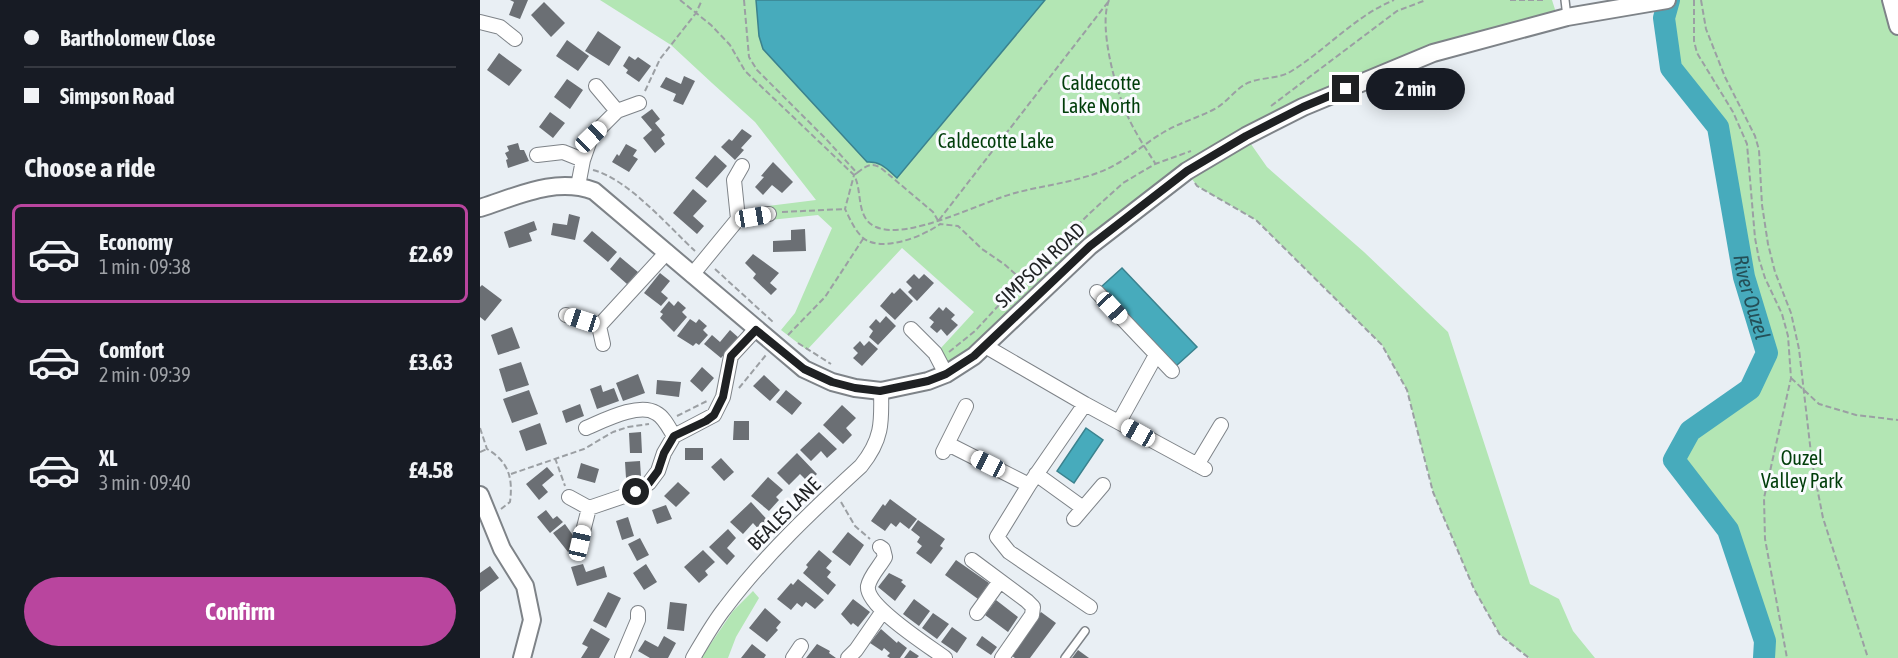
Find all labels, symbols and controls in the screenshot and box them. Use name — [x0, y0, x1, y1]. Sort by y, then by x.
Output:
text: Bartholomew Close — [60, 25, 216, 51]
callout: 2 min — [1367, 68, 1466, 110]
park label: Caldecotte Lake North — [1061, 71, 1141, 117]
route end — [1332, 75, 1359, 102]
text: 2 min — [1395, 77, 1436, 100]
text: Simpson Road — [60, 83, 174, 109]
car — [572, 118, 610, 156]
park label: Caldecotte Lake — [938, 129, 1054, 152]
text: Choose a ride — [24, 152, 156, 183]
car — [734, 205, 772, 229]
street label: SIMPSON ROAD — [990, 217, 1089, 312]
icon: car — [27, 227, 81, 281]
text: Economy — [99, 229, 173, 255]
text: £2.69 — [409, 241, 453, 267]
water label: River Ouzel — [1729, 253, 1775, 342]
text: 1 min · 09:38 — [99, 255, 191, 278]
car — [1093, 289, 1131, 327]
car — [562, 306, 602, 334]
icon: car — [27, 335, 81, 389]
text: Comfort — [99, 337, 164, 363]
text: £3.63 — [409, 349, 453, 375]
text: 2 min · 09:39 — [99, 363, 191, 386]
car — [1118, 416, 1158, 450]
icon: car — [27, 443, 81, 497]
text: XL — [99, 445, 117, 471]
park label: Ouzel Valley Park — [1761, 446, 1843, 492]
car — [968, 448, 1008, 480]
text: £4.58 — [409, 457, 453, 483]
text: 3 min · 09:40 — [99, 471, 191, 494]
street label: BEALES LANE — [743, 472, 825, 555]
route start — [622, 478, 649, 505]
car — [567, 523, 593, 563]
button: Confirm — [24, 577, 456, 646]

